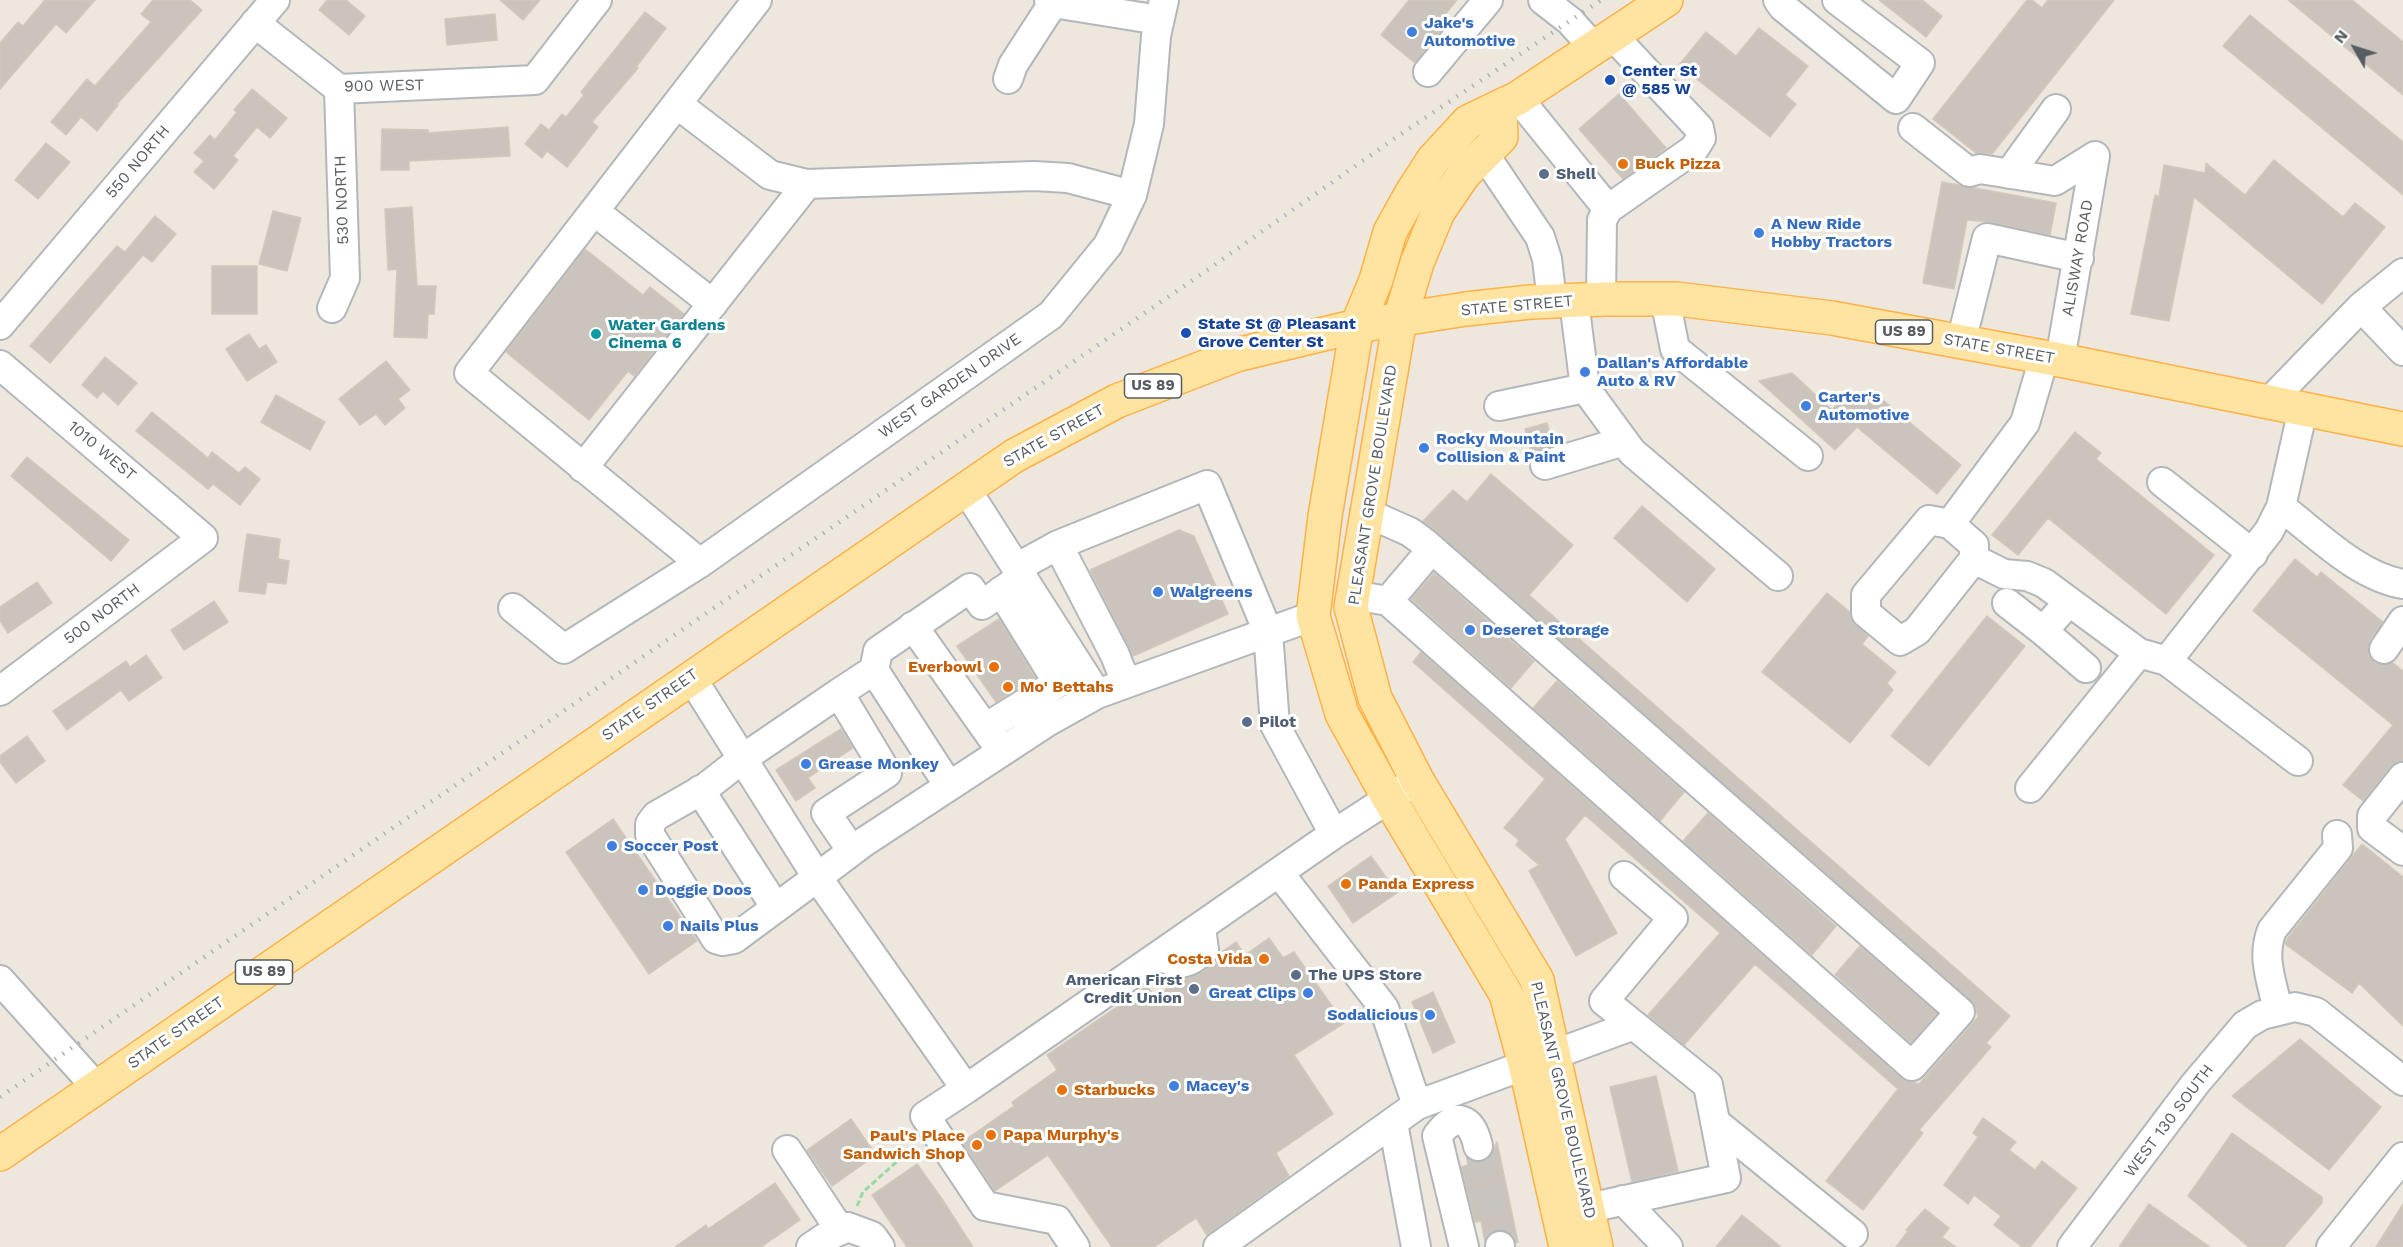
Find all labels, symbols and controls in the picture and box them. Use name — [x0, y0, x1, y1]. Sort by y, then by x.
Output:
place label: Jake's Automotive — [1424, 13, 1516, 51]
north arrow — [2325, 18, 2385, 78]
marker: Jake's Automotive — [1405, 25, 1419, 39]
text: N — [2330, 26, 2352, 47]
place label: Center St @ 585 W — [1622, 61, 1697, 99]
marker: Center St @ 585 W — [1603, 73, 1617, 87]
street label: 900 WEST — [344, 76, 424, 96]
street label: 550 NORTH — [102, 122, 174, 202]
place label: Buck Pizza — [1635, 154, 1721, 174]
street label: 530 NORTH — [331, 155, 353, 245]
marker: Buck Pizza — [1616, 157, 1630, 171]
place label: Shell — [1556, 164, 1596, 184]
marker: Shell — [1537, 167, 1551, 181]
street label: ALISWAY ROAD — [2058, 198, 2098, 318]
place label: A New Ride Hobby Tractors — [1771, 214, 1892, 252]
marker: A New Ride Hobby Tractors — [1752, 226, 1766, 240]
street label: STATE STREET — [1460, 292, 1574, 320]
place label: State St @ Pleasant Grove Center St — [1198, 314, 1356, 352]
place label: Water Gardens Cinema 6 — [608, 315, 725, 353]
road number: US 89 — [1876, 320, 1932, 344]
marker: State St @ Pleasant Grove Center St — [1179, 326, 1193, 340]
marker: Water Gardens Cinema 6 — [589, 327, 603, 341]
street label: WEST GARDEN DRIVE — [875, 329, 1025, 443]
street label: STATE STREET — [1942, 330, 2056, 368]
place label: Dallan's Affordable Auto & RV — [1597, 353, 1748, 391]
street label: PLEASANT GROVE BOULEVARD — [1345, 363, 1401, 607]
marker: Dallan's Affordable Auto & RV — [1578, 365, 1592, 379]
road number: US 89 — [1124, 374, 1182, 398]
place label: Carter's Automotive — [1818, 387, 1910, 425]
marker: Carter's Automotive — [1799, 399, 1813, 413]
street label: STATE STREET — [1000, 400, 1108, 472]
street label: 1010 WEST — [64, 417, 140, 485]
place label: Rocky Mountain Collision & Paint — [1436, 429, 1565, 467]
marker: Rocky Mountain Collision & Paint — [1417, 441, 1431, 455]
street label: 500 NORTH — [60, 579, 144, 649]
place label: Walgreens — [1170, 582, 1253, 602]
marker: Walgreens — [1151, 585, 1165, 599]
place label: Deseret Storage — [1482, 620, 1609, 640]
marker: Deseret Storage — [1463, 623, 1477, 637]
place label: Everbowl — [908, 657, 982, 677]
marker: Everbowl — [987, 660, 1001, 674]
street label: STATE STREET — [598, 665, 702, 745]
place label: Mo' Bettahs — [1020, 677, 1114, 697]
marker: Mo' Bettahs — [1001, 680, 1015, 694]
place label: Pilot — [1259, 712, 1296, 732]
marker: Pilot — [1240, 715, 1254, 729]
place label: Grease Monkey — [818, 754, 939, 774]
marker: Grease Monkey — [799, 757, 813, 771]
place label: Soccer Post — [624, 836, 718, 856]
marker: Soccer Post — [605, 839, 619, 853]
place label: Panda Express — [1358, 874, 1474, 894]
marker: Panda Express — [1339, 877, 1353, 891]
place label: Doggie Doos — [655, 880, 752, 900]
marker: Doggie Doos — [636, 883, 650, 897]
place label: Nails Plus — [680, 916, 758, 936]
marker: Nails Plus — [661, 919, 675, 933]
place label: Costa Vida — [1167, 949, 1252, 969]
marker: Costa Vida — [1257, 952, 1271, 966]
road number: US 89 — [236, 960, 292, 984]
place label: The UPS Store — [1308, 965, 1422, 985]
marker: The UPS Store — [1289, 968, 1303, 982]
place label: American First Credit Union — [1066, 970, 1182, 1008]
street label: PLEASANT GROVE BOULEVARD — [1526, 979, 1600, 1221]
marker: American First Credit Union — [1187, 982, 1201, 996]
place label: Great Clips — [1209, 983, 1296, 1003]
marker: Great Clips — [1301, 986, 1315, 1000]
street label: STATE STREET — [124, 993, 228, 1073]
place label: Sodalicious — [1327, 1005, 1418, 1025]
marker: Sodalicious — [1423, 1008, 1437, 1022]
street label: WEST 130 SOUTH — [2120, 1061, 2218, 1181]
place label: Macey's — [1186, 1076, 1249, 1096]
marker: Macey's — [1167, 1079, 1181, 1093]
place label: Starbucks — [1074, 1080, 1155, 1100]
marker: Starbucks — [1055, 1083, 1069, 1097]
place label: Papa Murphy's — [1003, 1125, 1119, 1145]
place label: Paul's Place Sandwich Shop — [843, 1126, 965, 1164]
marker: Papa Murphy's — [984, 1128, 998, 1142]
marker: Paul's Place Sandwich Shop — [970, 1138, 984, 1152]

